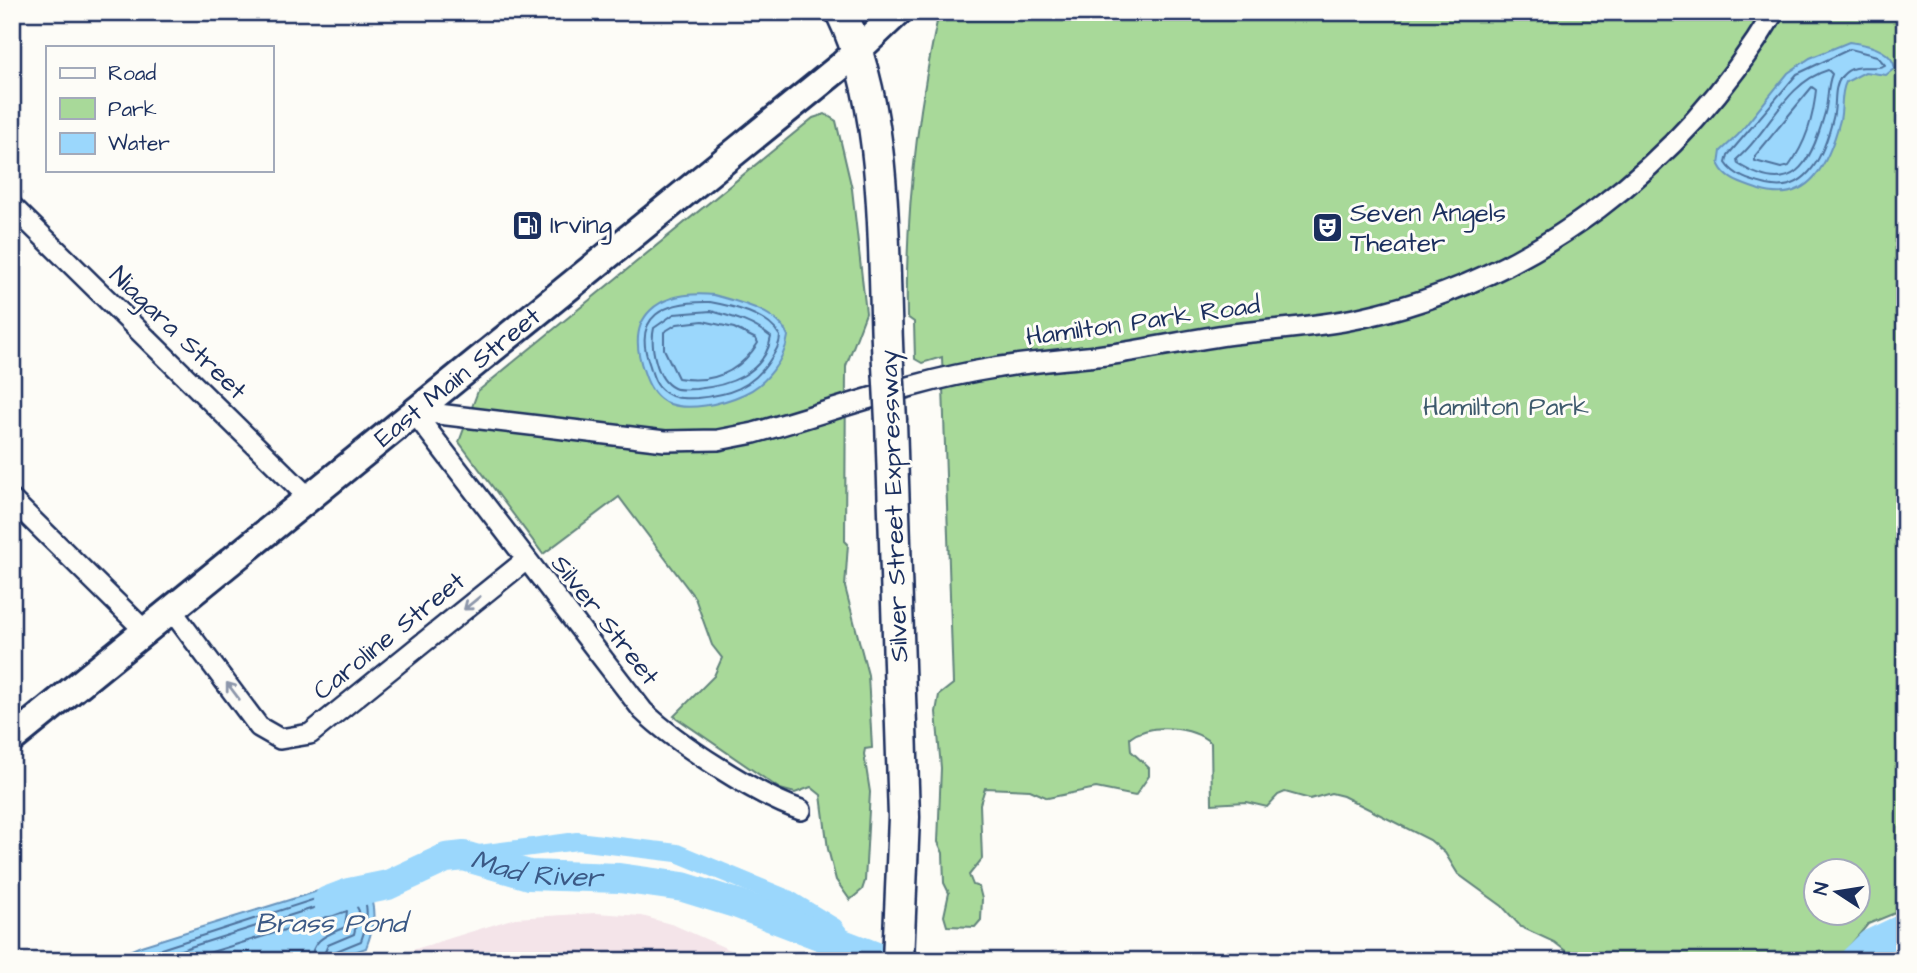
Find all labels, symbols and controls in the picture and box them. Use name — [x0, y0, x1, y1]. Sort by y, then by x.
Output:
legend — [46, 46, 273, 172]
text: Road — [108, 59, 156, 88]
text: Park — [108, 95, 157, 124]
text: Water — [108, 129, 170, 158]
place label: Seven Angels Theater — [1350, 195, 1506, 261]
place label: Irving — [550, 207, 612, 245]
fuel station icon: Irving — [510, 208, 544, 242]
theatre icon: Seven Angels Theater — [1310, 211, 1344, 245]
street label: Niagara Street — [100, 258, 255, 410]
street label: Hamilton Park Road — [1024, 287, 1262, 355]
street label: East Main Street — [367, 298, 549, 456]
street label: Silver Street Expressway — [871, 349, 919, 663]
park label: Hamilton Park — [1423, 389, 1589, 425]
street label: Silver Street — [542, 547, 668, 693]
street label: Caroline Street — [305, 563, 473, 709]
one-way arrow — [464, 595, 482, 610]
one-way arrow — [225, 683, 240, 701]
water label: Mad River — [467, 840, 605, 897]
north arrow — [1801, 858, 1871, 928]
text: N — [1807, 880, 1836, 897]
water label: Brass Pond — [256, 904, 412, 943]

